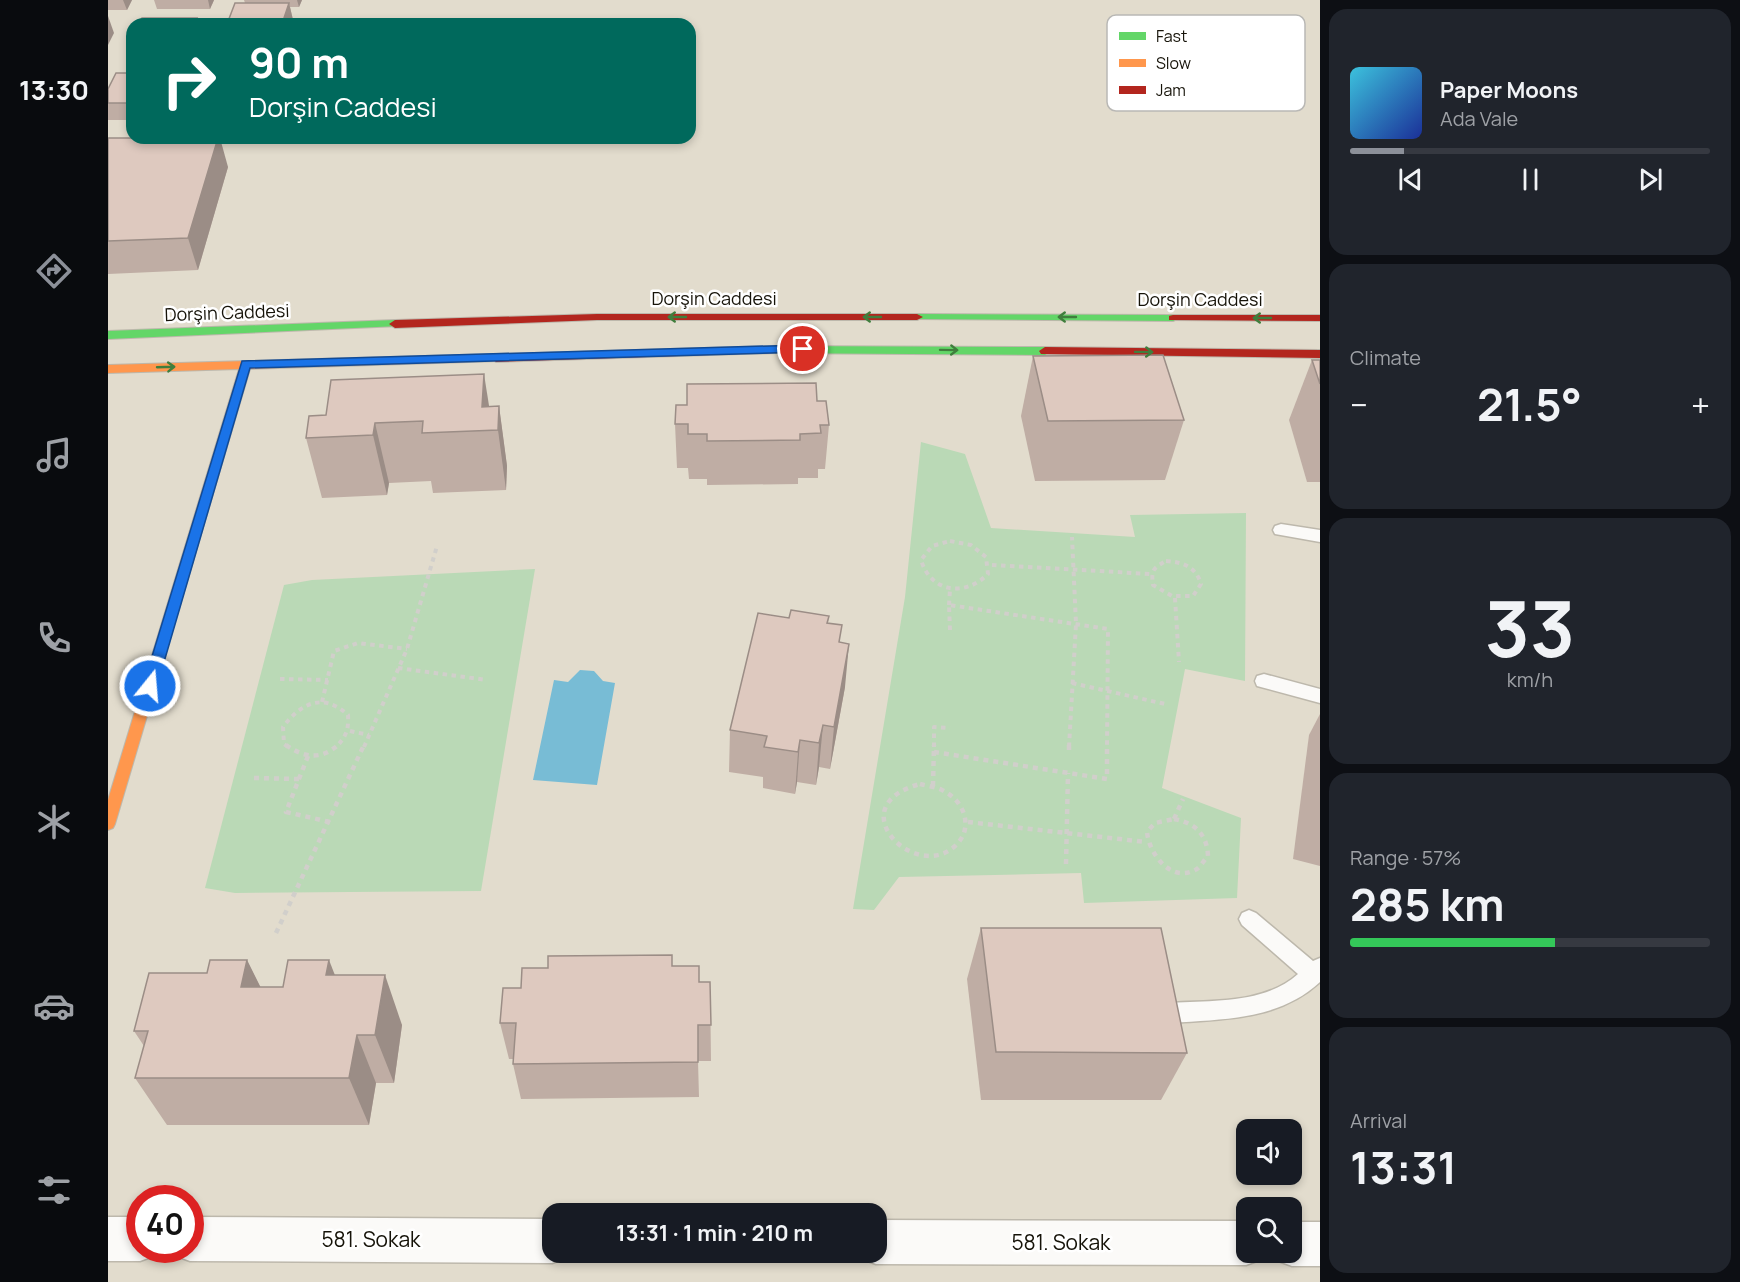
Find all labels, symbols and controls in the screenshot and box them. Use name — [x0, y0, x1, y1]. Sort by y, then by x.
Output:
legend — [1107, 15, 1305, 111]
text: Fast — [1156, 25, 1187, 47]
text: 90 m — [249, 33, 349, 91]
icon: right — [150, 42, 228, 120]
text: Slow — [1156, 52, 1191, 74]
text: 13:30 — [19, 71, 89, 108]
text: Paper Moons — [1440, 75, 1578, 105]
text: Jam — [1156, 79, 1186, 101]
text: Dorşin Caddesi — [249, 88, 437, 125]
text: Ada Vale — [1440, 105, 1518, 132]
icon: previous — [1394, 163, 1427, 196]
icon: pause — [1514, 163, 1547, 196]
icon: next — [1634, 163, 1667, 196]
icon: directions — [33, 250, 75, 292]
street label: Dorşin Caddesi — [651, 286, 777, 310]
street label: Dorşin Caddesi — [1137, 287, 1263, 311]
street label: Dorşin Caddesi — [164, 298, 290, 326]
one-way arrow — [667, 311, 687, 323]
one-way arrow — [862, 311, 882, 323]
one-way arrow — [1057, 311, 1077, 323]
one-way arrow — [1252, 312, 1272, 324]
pin — [777, 323, 828, 374]
icon: arrive — [786, 332, 819, 365]
one-way arrow — [939, 344, 959, 356]
text: Climate — [1350, 344, 1421, 371]
one-way arrow — [1134, 346, 1154, 358]
one-way arrow — [156, 362, 176, 373]
text: 21.5° — [1477, 373, 1582, 435]
text: − — [1350, 382, 1368, 427]
text: + — [1691, 382, 1710, 427]
icon: music — [33, 434, 75, 476]
text: 33 — [1485, 574, 1575, 680]
icon: phone — [33, 617, 75, 659]
position arrow — [118, 654, 182, 718]
text: km/h — [1507, 666, 1553, 693]
icon: climate — [33, 801, 75, 843]
text: Range · 57% — [1350, 844, 1461, 871]
text: 285 km — [1350, 873, 1504, 935]
icon: car — [33, 985, 75, 1027]
text: Arrival — [1350, 1107, 1407, 1134]
map controls — [1236, 1119, 1302, 1263]
button: sound — [1236, 1119, 1302, 1185]
text: 13:31 — [1350, 1136, 1457, 1198]
icon: filters — [33, 1169, 75, 1211]
speed limit sign: 40 — [126, 1185, 204, 1263]
button: search — [1236, 1197, 1302, 1263]
text: 13:31 · 1 min · 210 m — [616, 1218, 813, 1248]
street label: 581. Sokak — [321, 1225, 421, 1253]
street label: 581. Sokak — [1011, 1228, 1111, 1256]

